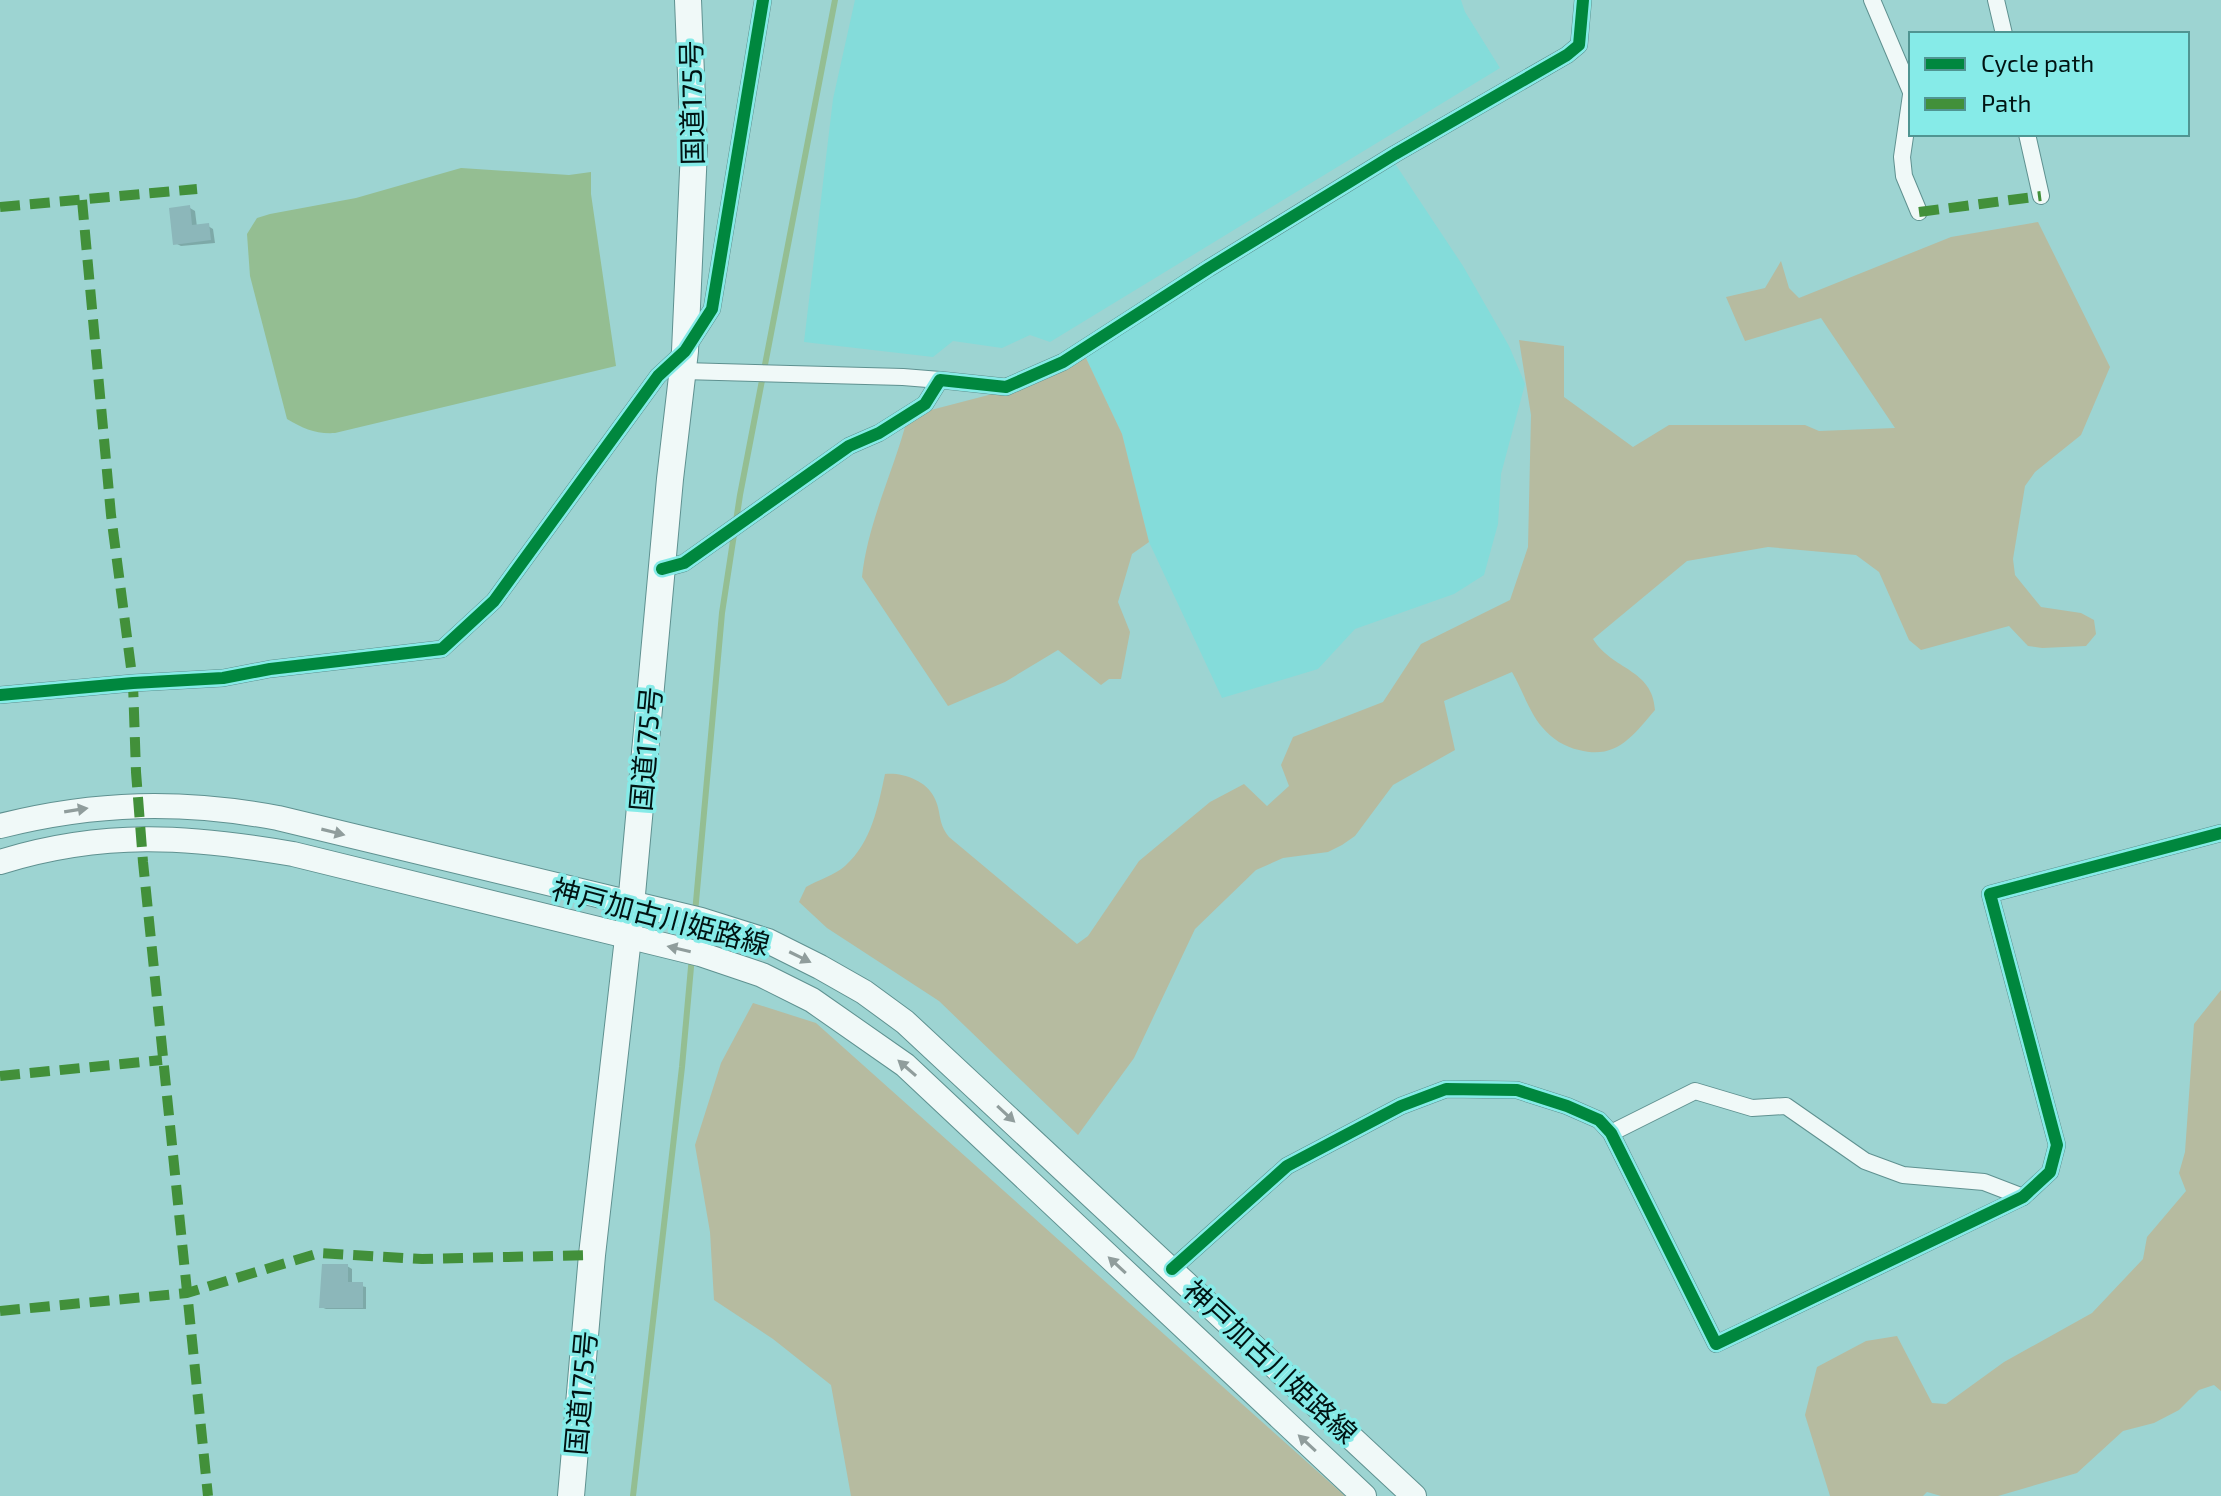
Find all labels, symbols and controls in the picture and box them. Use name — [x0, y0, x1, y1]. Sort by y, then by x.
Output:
legend — [1909, 32, 2189, 136]
street label: 国道175号 — [673, 40, 709, 166]
text: Cycle path — [1981, 48, 2094, 77]
text: Path — [1981, 88, 2031, 117]
street label: 国道175号 — [623, 686, 667, 812]
one-way arrow — [64, 804, 89, 816]
one-way arrow — [321, 826, 346, 838]
street label: 神戸加古川姫路線 — [548, 871, 774, 961]
one-way arrow — [666, 942, 691, 955]
one-way arrow — [788, 950, 812, 964]
one-way arrow — [897, 1060, 917, 1077]
one-way arrow — [996, 1104, 1015, 1122]
one-way arrow — [1108, 1256, 1127, 1274]
street label: 神戸加古川姫路線 — [1177, 1272, 1365, 1450]
street label: 国道175号 — [558, 1330, 602, 1456]
one-way arrow — [1298, 1434, 1317, 1452]

